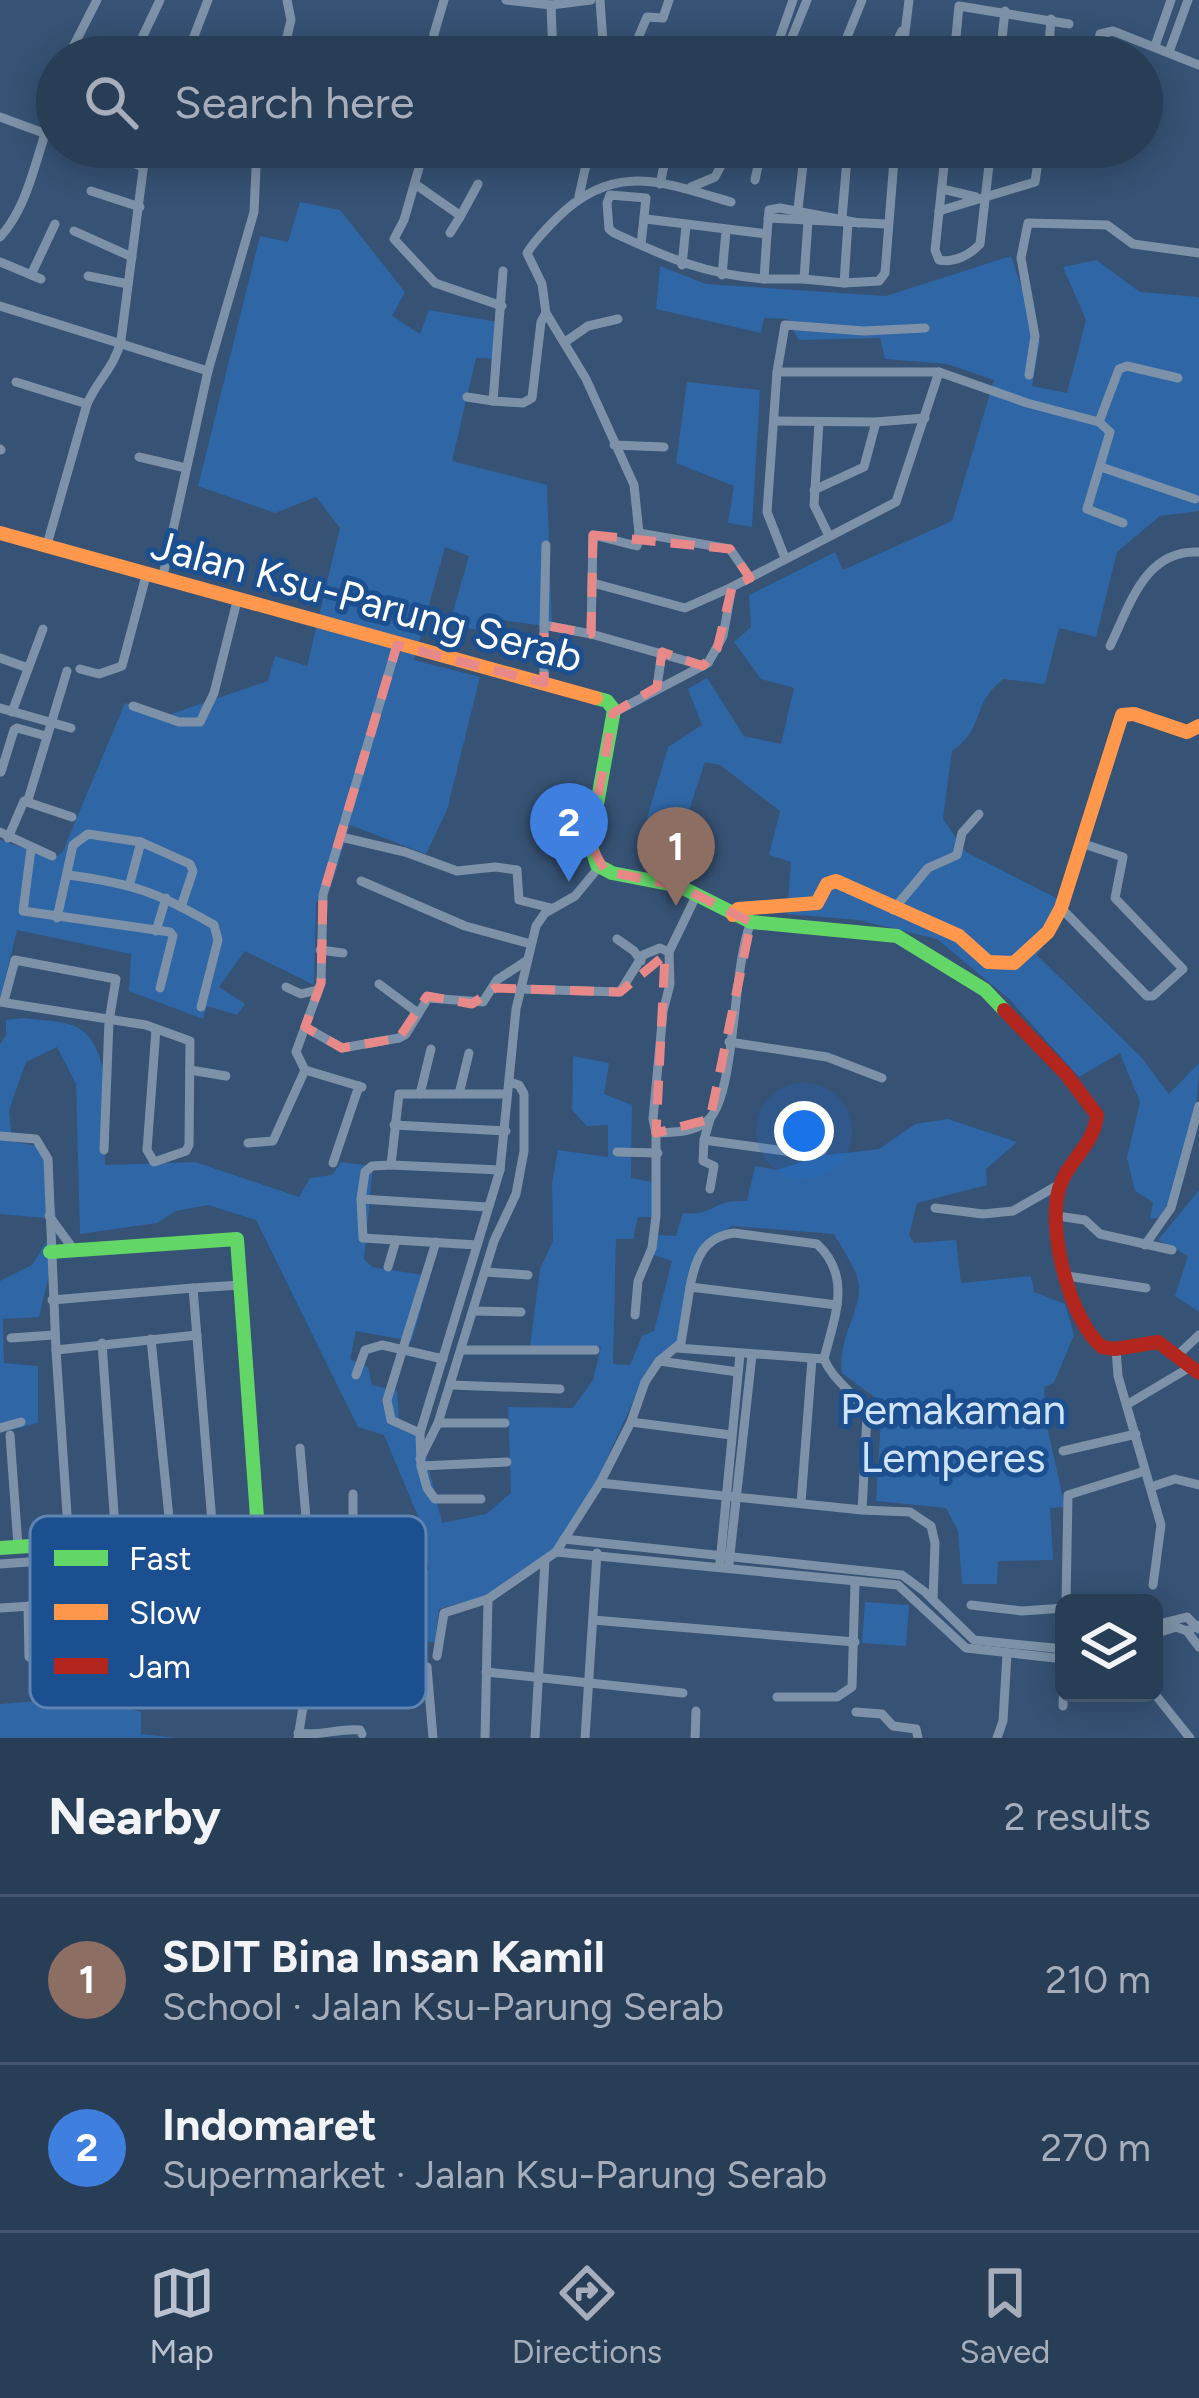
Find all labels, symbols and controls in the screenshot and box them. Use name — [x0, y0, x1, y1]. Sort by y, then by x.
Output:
search box — [36, 36, 1163, 168]
icon: search — [78, 69, 144, 135]
text: Search here — [174, 75, 414, 129]
street label: Jalan Ksu-Parung Serab — [146, 519, 588, 683]
pin: 2 — [530, 783, 608, 882]
pin: 1 — [637, 807, 715, 906]
your location — [774, 1101, 834, 1161]
park label: Pemakaman Lemperes — [840, 1384, 1066, 1483]
legend — [30, 1516, 426, 1708]
text: Fast — [129, 1539, 191, 1578]
text: Slow — [129, 1593, 201, 1632]
map controls — [1055, 1594, 1163, 1702]
button: layers — [1055, 1594, 1163, 1702]
text: Jam — [129, 1647, 191, 1686]
text: Nearby — [48, 1786, 221, 1847]
text: 2 results — [1004, 1793, 1151, 1840]
text: SDIT Bina Insan Kamil — [162, 1929, 605, 1983]
text: 1 — [79, 1956, 95, 2003]
text: 210 m — [1045, 1956, 1151, 2003]
text: School · Jalan Ksu-Parung Serab — [162, 1983, 724, 2030]
text: Indomaret — [162, 2097, 377, 2151]
text: 2 — [76, 2124, 98, 2171]
text: 270 m — [1040, 2124, 1151, 2171]
text: Supermarket · Jalan Ksu-Parung Serab — [162, 2151, 827, 2198]
tab: Map — [149, 2260, 215, 2371]
tab: Directions — [512, 2260, 662, 2371]
tab: Saved — [959, 2260, 1050, 2371]

